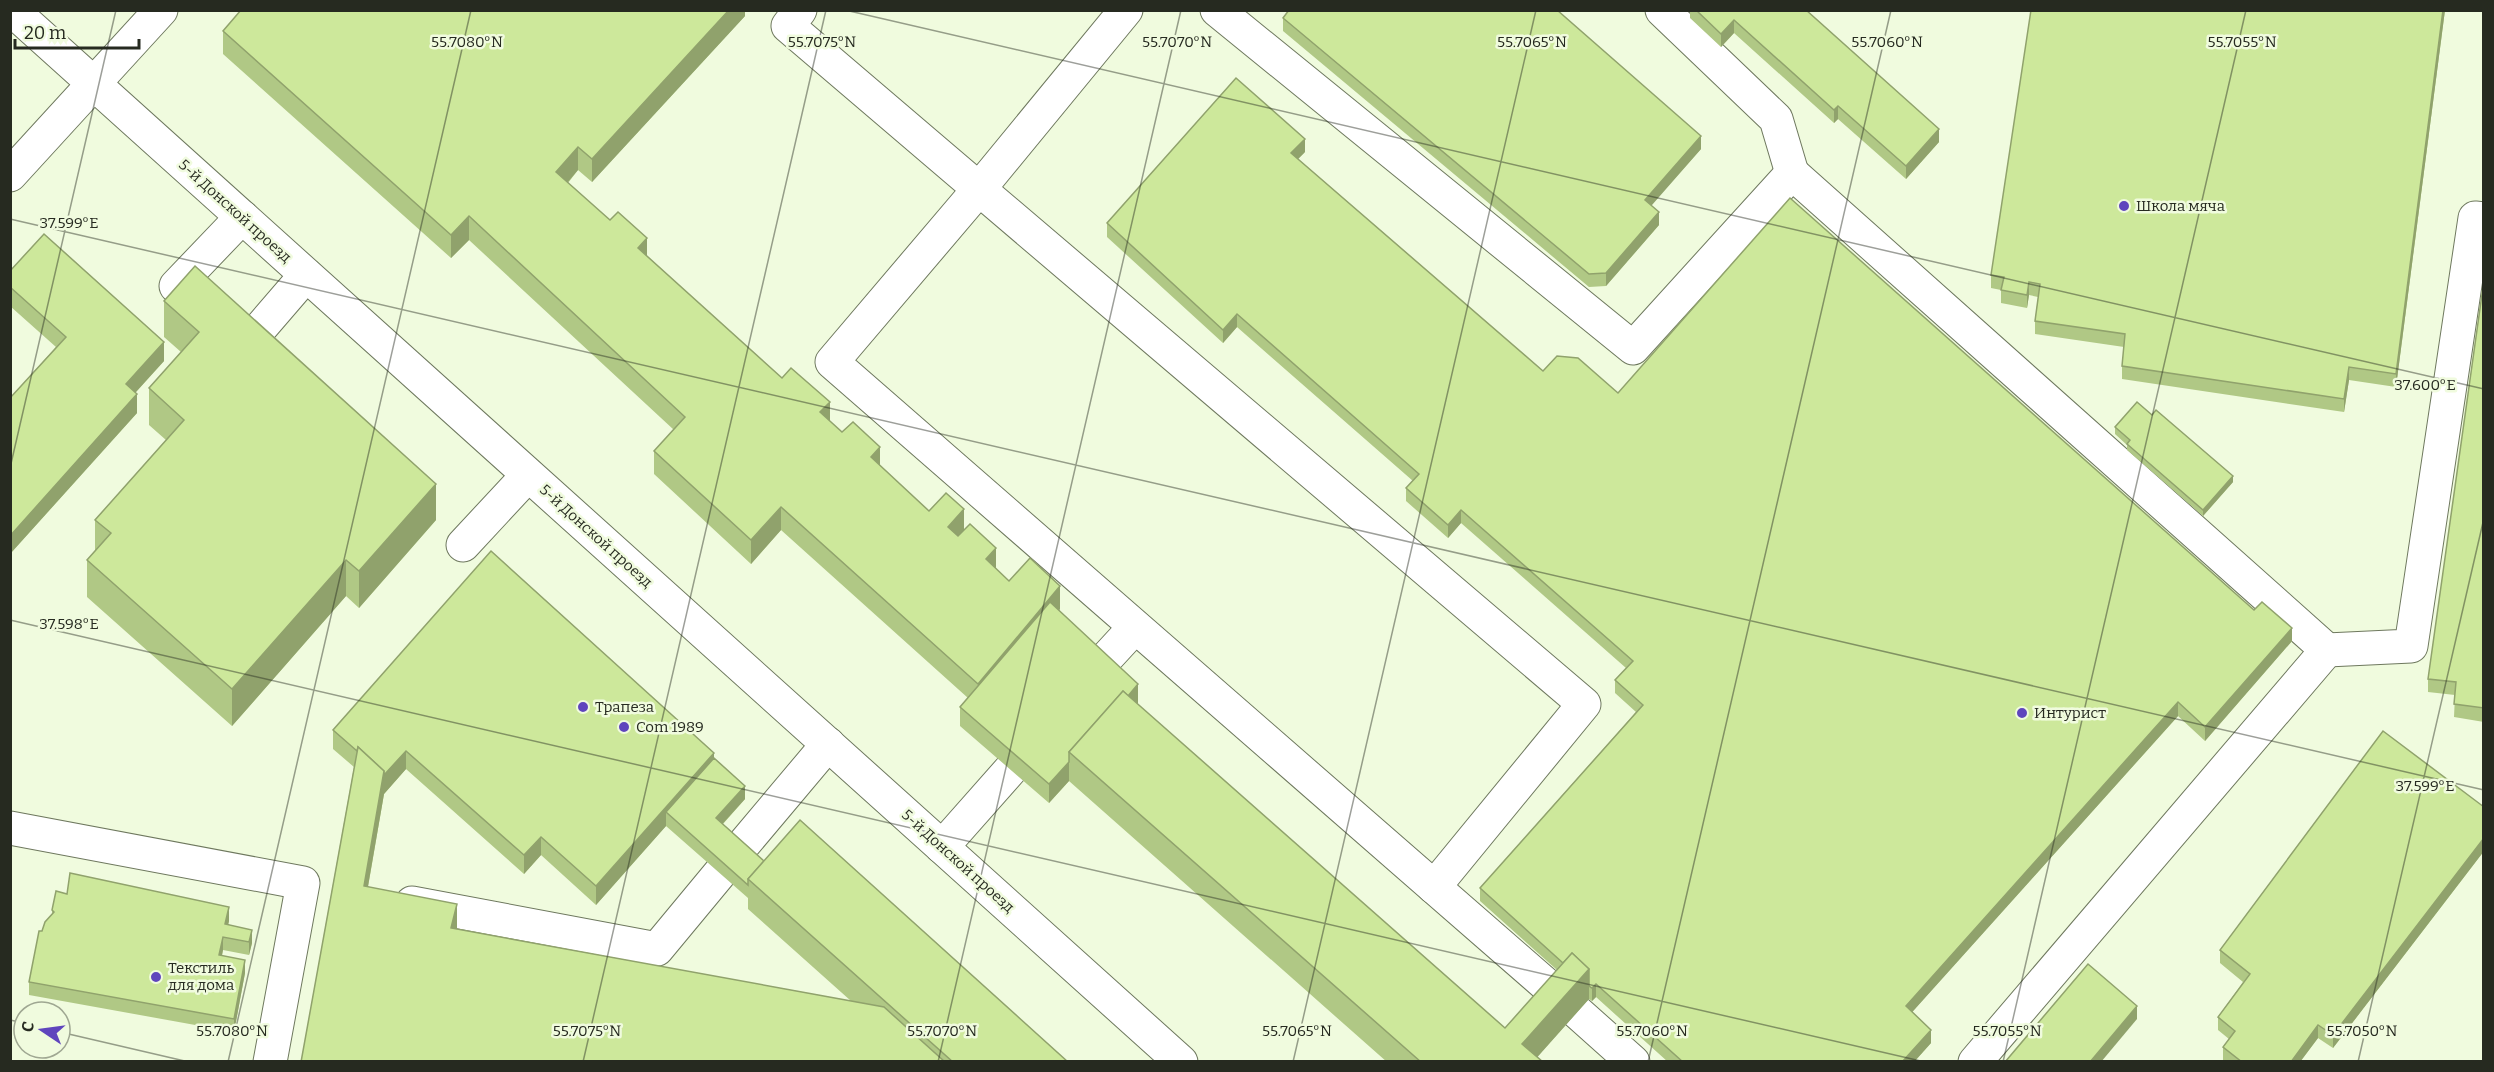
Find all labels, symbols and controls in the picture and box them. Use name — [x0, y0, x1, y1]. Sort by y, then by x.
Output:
scale bar — [15, 12, 140, 50]
text: 20 m — [24, 22, 66, 44]
text: 55.7080°N — [431, 33, 503, 51]
text: 55.7075°N — [788, 33, 856, 51]
text: 55.7070°N — [1142, 33, 1212, 51]
text: 55.7065°N — [1497, 33, 1567, 51]
text: 55.7060°N — [1851, 33, 1923, 51]
text: 55.7055°N — [2207, 33, 2277, 51]
street label: 5-й Донской проезд — [175, 156, 295, 266]
place label: Школа мяча — [2136, 197, 2225, 215]
marker: Школа мяча — [2117, 199, 2131, 213]
text: 37.599°E — [39, 214, 99, 232]
text: 37.600°E — [2394, 376, 2456, 394]
street label: 5-й Донской проезд — [536, 481, 656, 591]
text: 37.598°E — [39, 615, 99, 633]
place label: Трапеза — [595, 698, 654, 716]
marker: Трапеза — [576, 700, 590, 714]
place label: Интурист — [2034, 704, 2106, 722]
marker: Интурист — [2015, 706, 2029, 720]
place label: Com 1989 — [636, 718, 704, 736]
marker: Com 1989 — [617, 720, 631, 734]
text: 37.599°E — [2395, 777, 2455, 795]
street label: 5-й Донской проезд — [898, 806, 1018, 916]
place label: Текстиль для дома — [168, 959, 234, 994]
marker: Текстиль для дома — [149, 970, 163, 984]
north arrow — [12, 1000, 72, 1060]
text: С — [17, 1020, 38, 1034]
text: 55.7080°N — [196, 1022, 268, 1040]
text: 55.7075°N — [553, 1022, 621, 1040]
text: 55.7070°N — [907, 1022, 977, 1040]
text: 55.7065°N — [1262, 1022, 1332, 1040]
text: 55.7060°N — [1616, 1022, 1688, 1040]
text: 55.7055°N — [1972, 1022, 2042, 1040]
text: 55.7050°N — [2327, 1022, 2398, 1040]

